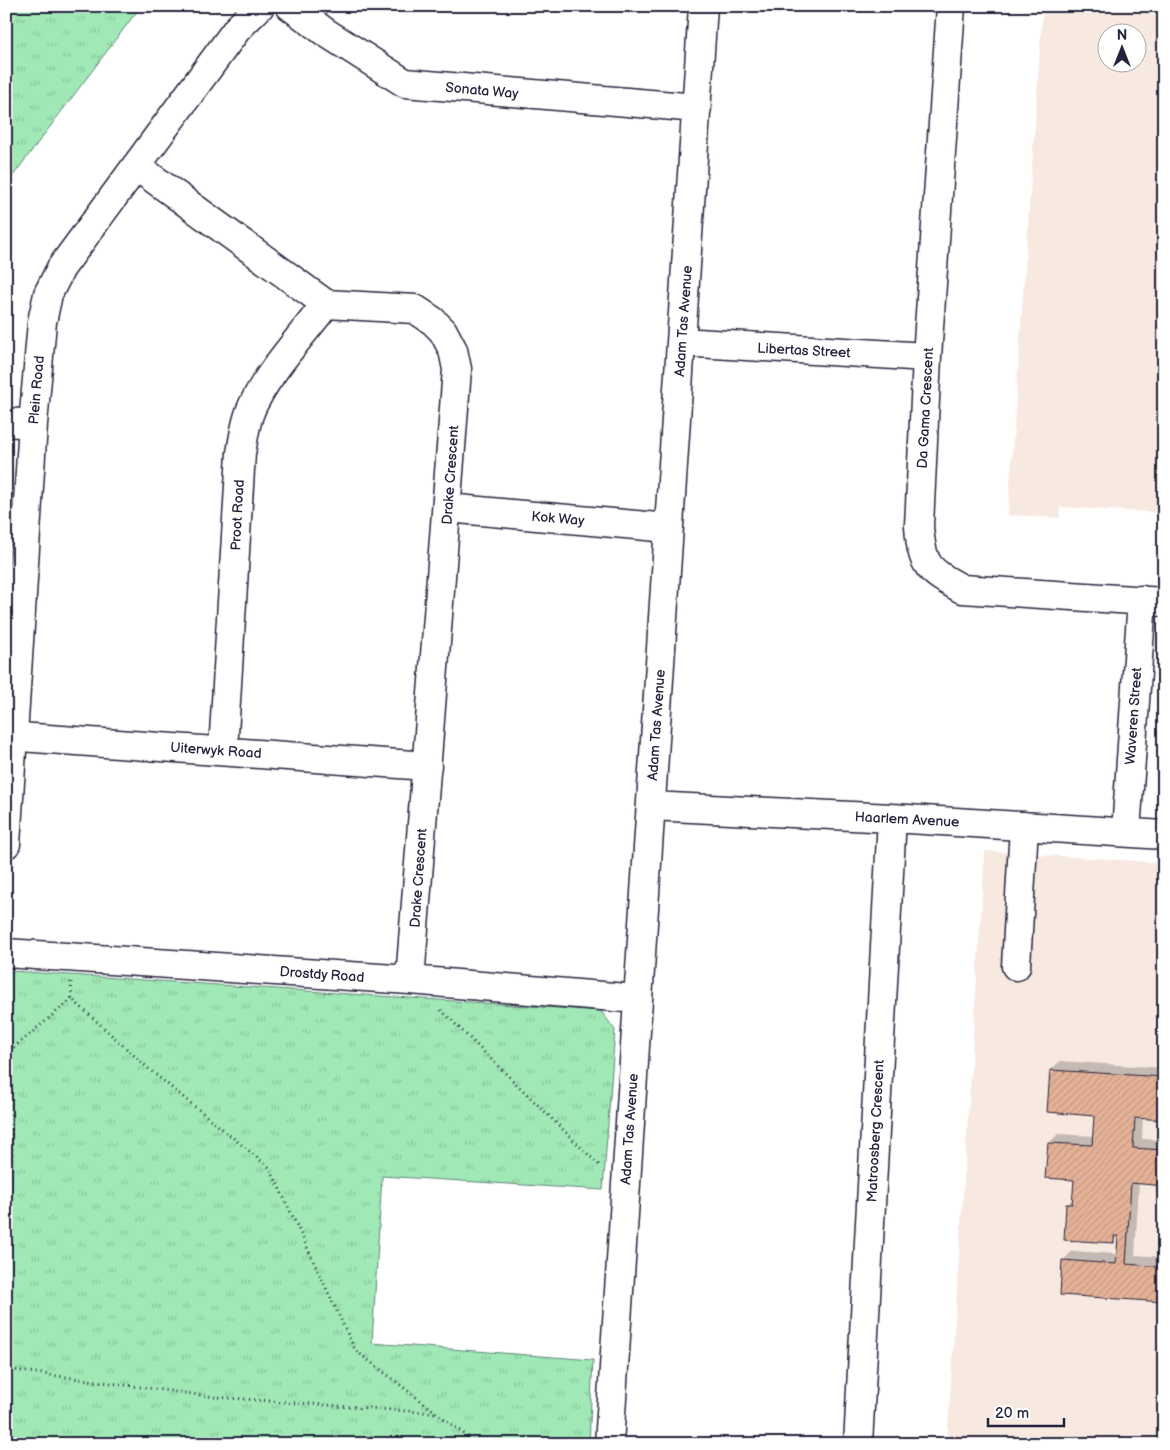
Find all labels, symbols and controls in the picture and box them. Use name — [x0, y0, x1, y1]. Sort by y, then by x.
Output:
north arrow — [1098, 22, 1148, 72]
text: N — [1117, 27, 1127, 44]
street label: Sonata Way — [445, 79, 520, 102]
street label: Adam Tas Avenue — [671, 265, 696, 377]
street label: Libertas Street — [757, 340, 852, 361]
street label: Da Gama Crescent — [914, 346, 937, 469]
street label: Plein Road — [25, 355, 48, 425]
street label: Drake Crescent — [439, 424, 462, 525]
street label: Proot Road — [227, 479, 248, 551]
street label: Kok Way — [531, 508, 586, 529]
street label: Waveren Street — [1122, 666, 1145, 765]
street label: Adam Tas Avenue — [644, 669, 669, 781]
street label: Uiterwyk Road — [170, 739, 262, 762]
street label: Haarlem Avenue — [854, 808, 960, 831]
street label: Drake Crescent — [407, 827, 430, 928]
street label: Drostdy Road — [279, 963, 365, 986]
street label: Matroosberg Crescent — [863, 1059, 888, 1203]
street label: Adam Tas Avenue — [617, 1073, 642, 1185]
scale bar — [988, 1395, 1064, 1427]
text: 20 m — [995, 1404, 1029, 1423]

